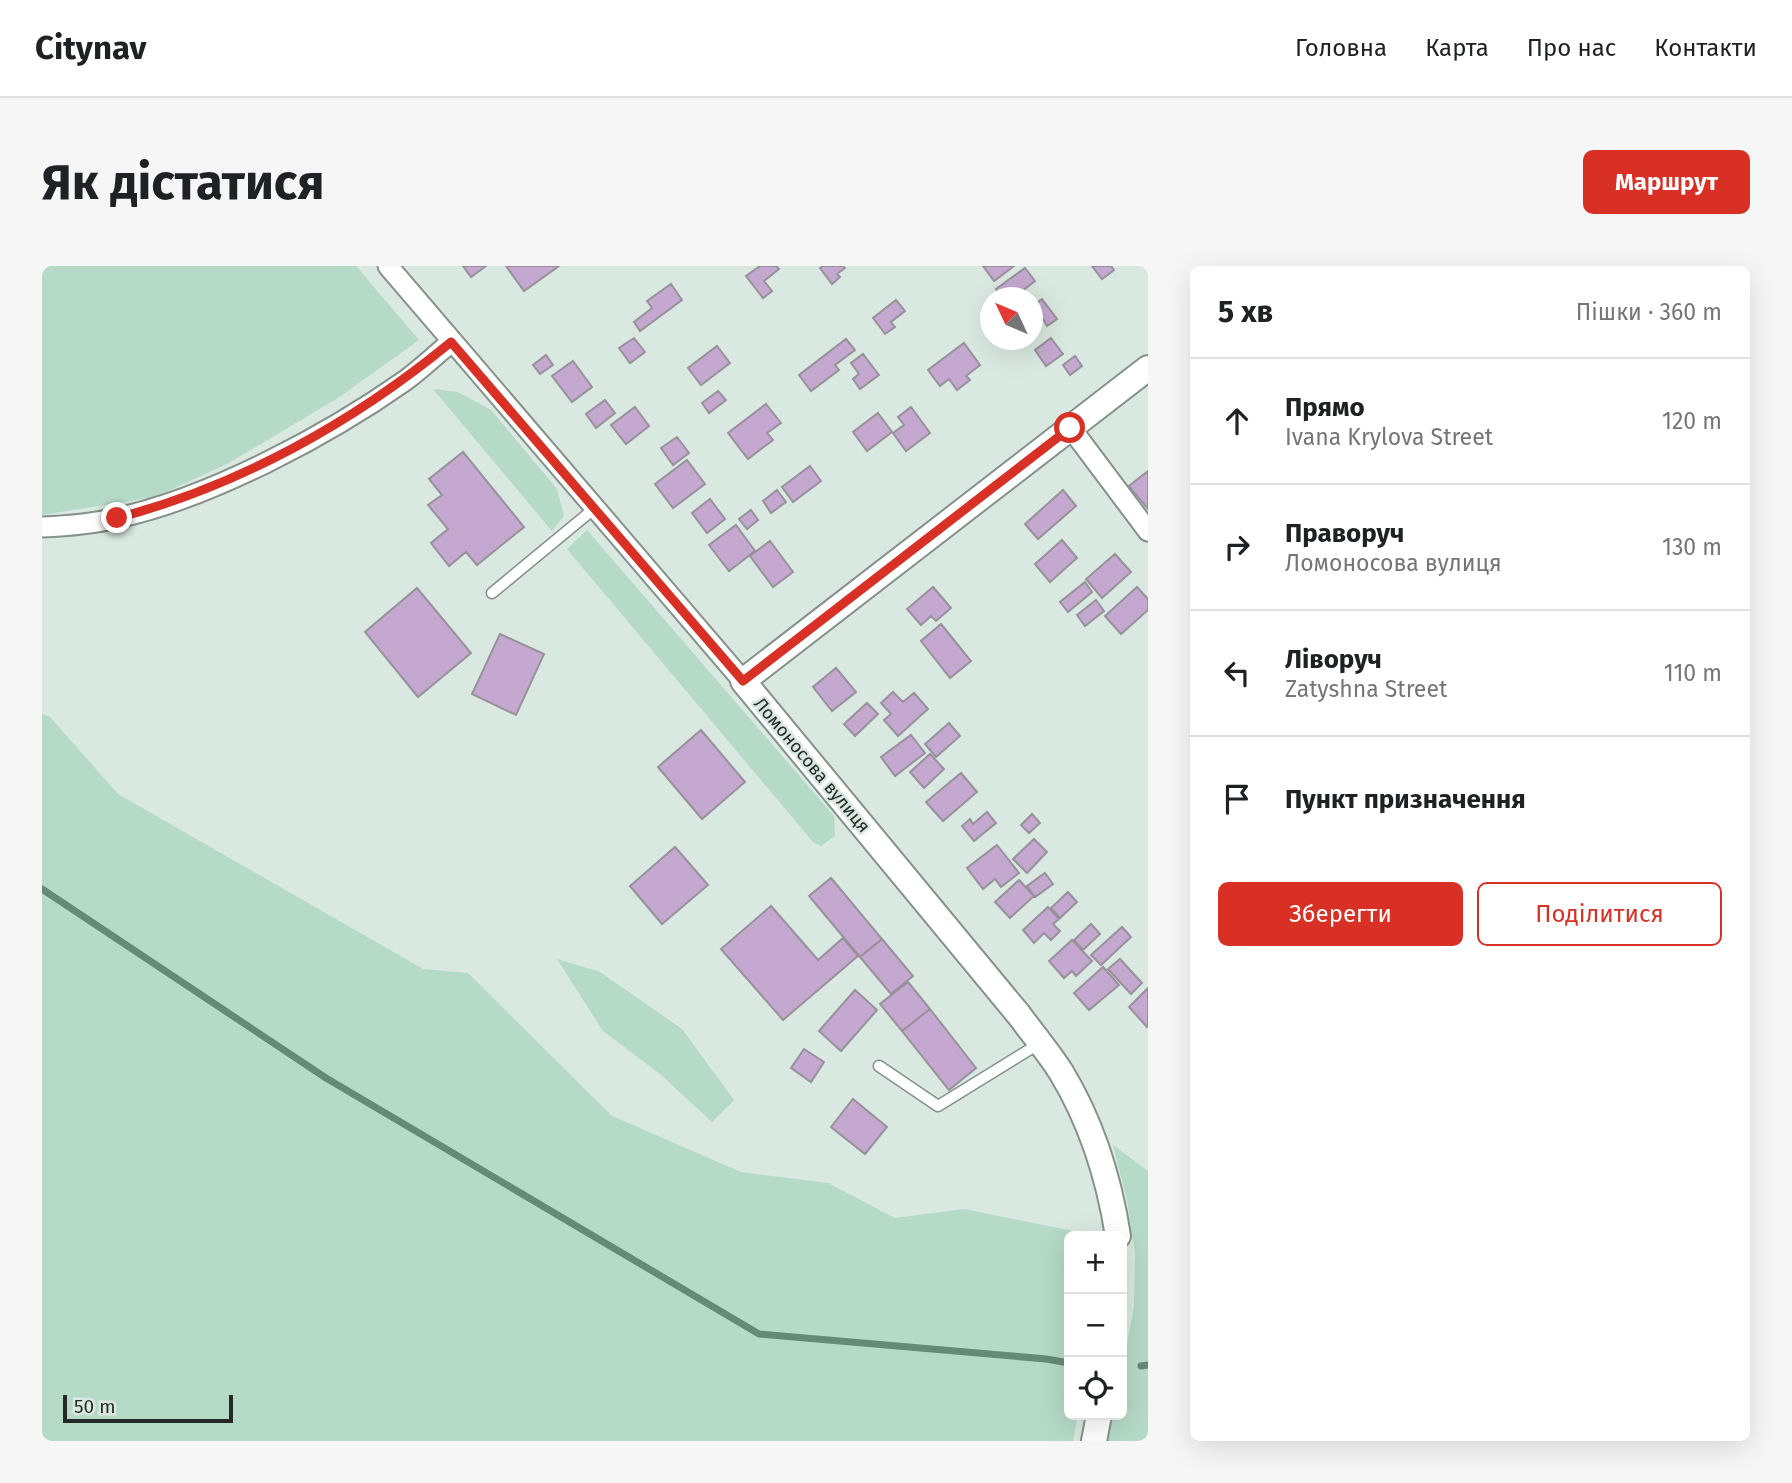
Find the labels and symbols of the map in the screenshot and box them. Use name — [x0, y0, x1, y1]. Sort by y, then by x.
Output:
north arrow — [980, 287, 1043, 350]
route start — [1054, 412, 1085, 443]
route end — [101, 502, 132, 533]
street label: Ломоносова вулиця — [749, 693, 875, 837]
scale bar — [63, 1392, 233, 1424]

